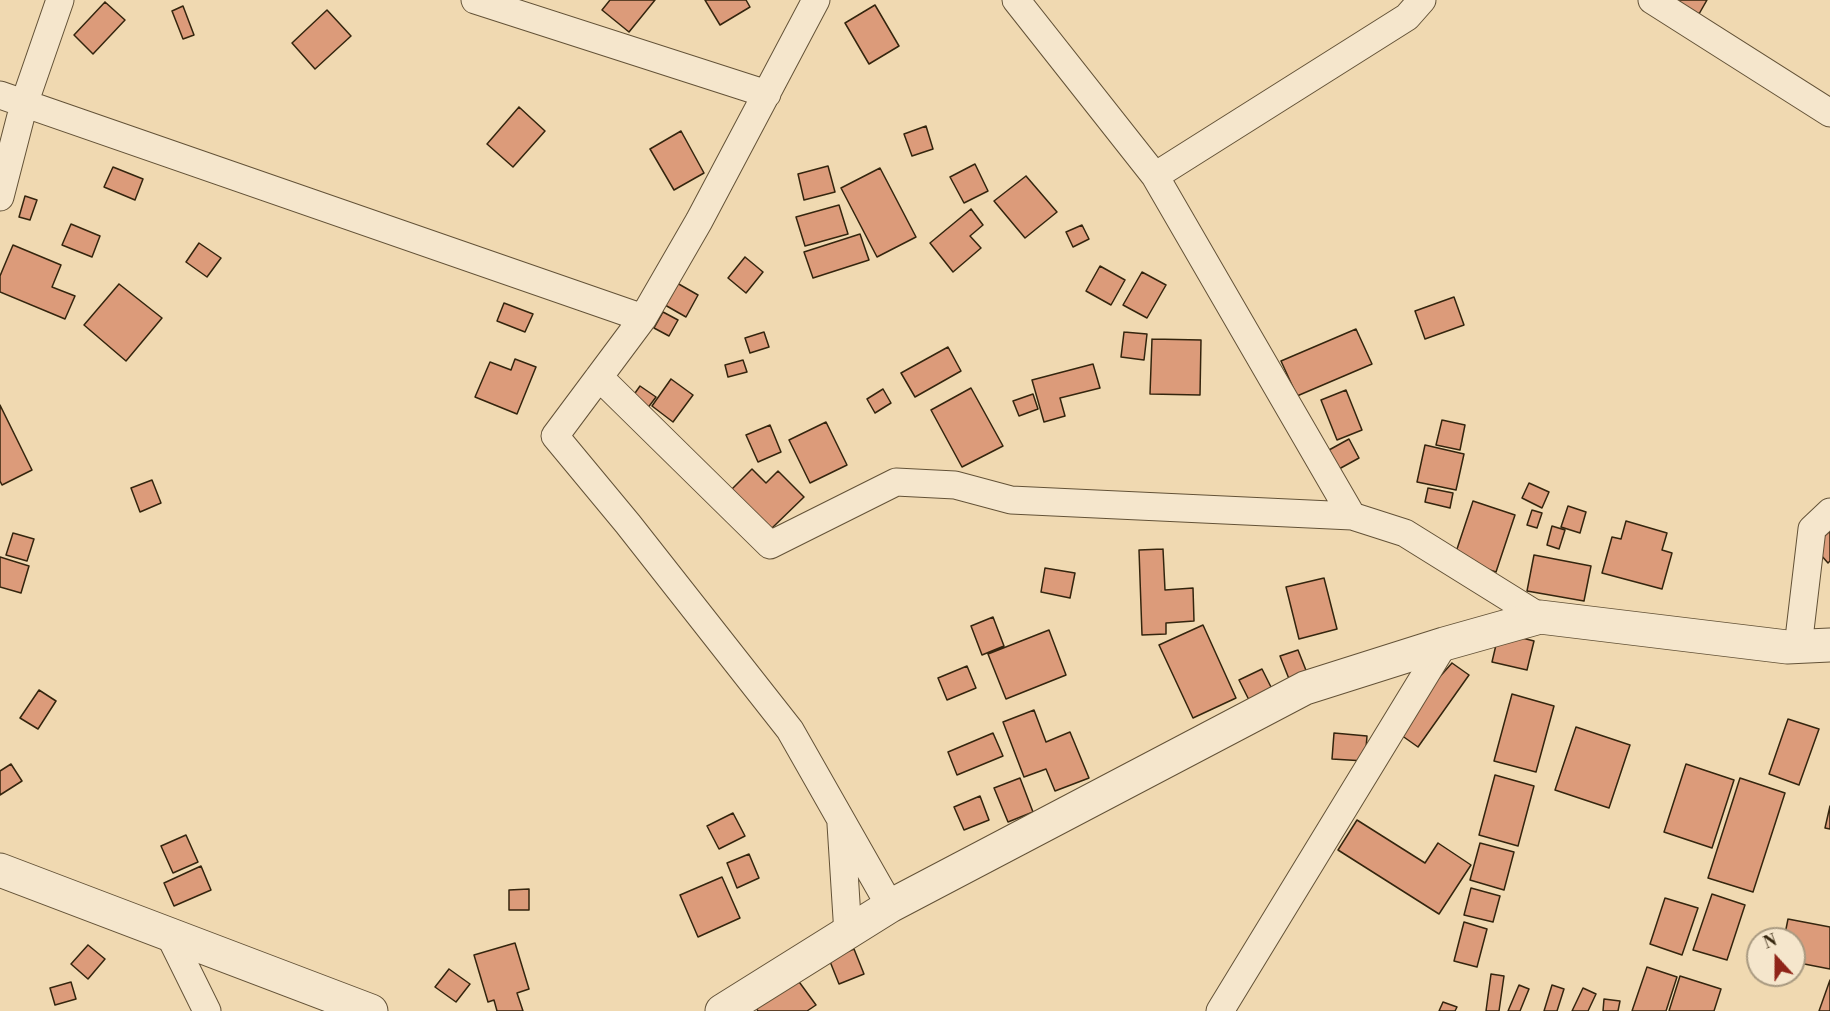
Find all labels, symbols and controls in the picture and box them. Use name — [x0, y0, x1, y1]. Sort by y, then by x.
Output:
north arrow — [1746, 927, 1806, 987]
text: N — [1761, 930, 1780, 954]

